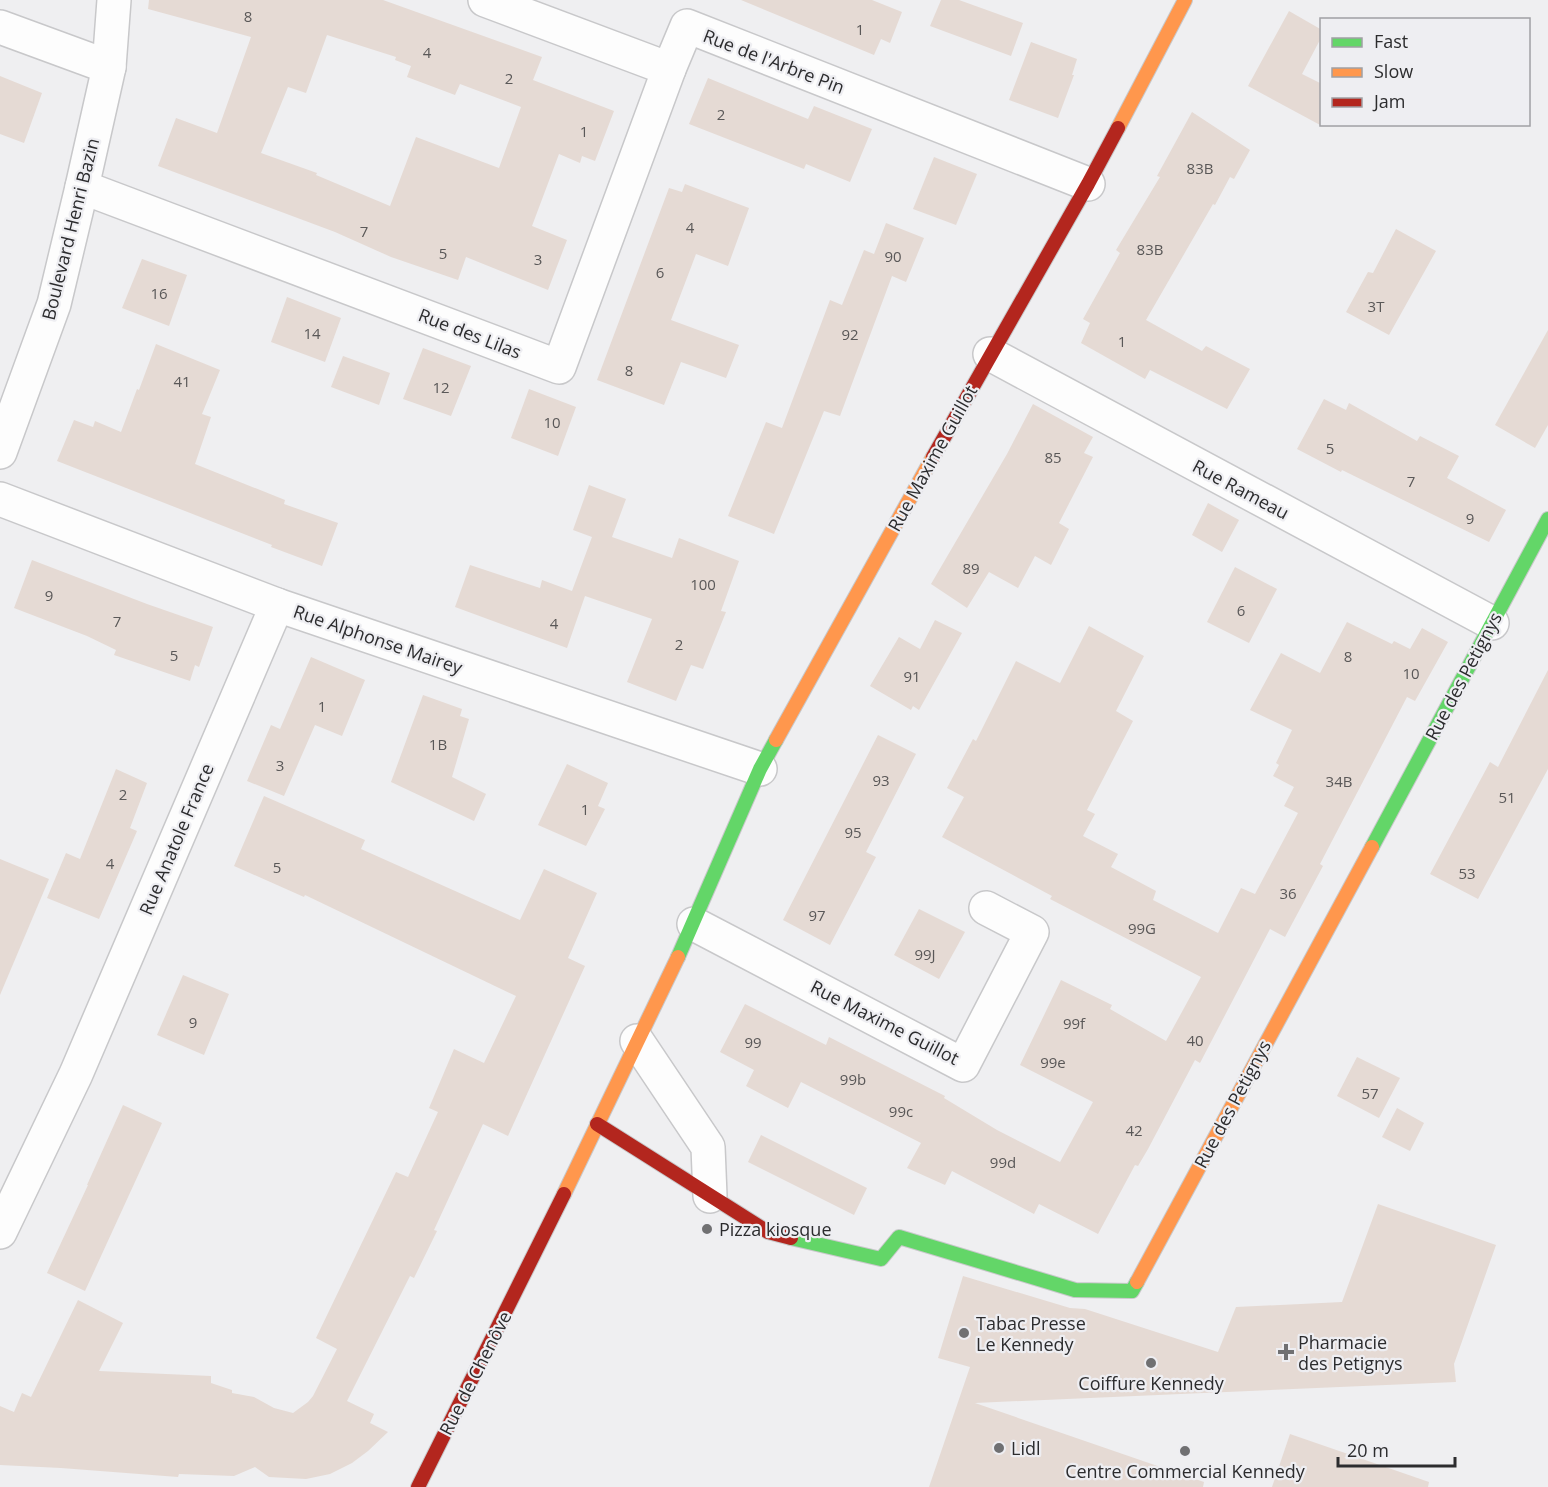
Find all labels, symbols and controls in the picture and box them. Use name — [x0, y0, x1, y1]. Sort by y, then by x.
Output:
house number: 8 — [244, 6, 252, 26]
legend — [1320, 18, 1530, 126]
house number: 1 — [856, 19, 864, 39]
street label: Rue de l'Arbre Pin — [700, 23, 848, 99]
text: Fast — [1374, 29, 1408, 53]
house number: 4 — [423, 42, 432, 62]
text: Slow — [1374, 59, 1413, 83]
house number: 2 — [505, 68, 513, 88]
text: Jam — [1372, 89, 1406, 113]
house number: 2 — [717, 104, 725, 124]
house number: 1 — [580, 121, 588, 141]
street label: Boulevard Henri Bazin — [36, 135, 104, 323]
house number: 83B — [1187, 158, 1213, 178]
house number: 4 — [686, 217, 695, 237]
house number: 7 — [360, 221, 368, 241]
house number: 83B — [1137, 239, 1163, 259]
house number: 5 — [439, 243, 447, 263]
house number: 90 — [884, 246, 902, 266]
house number: 3 — [534, 249, 542, 269]
house number: 6 — [656, 262, 664, 282]
house number: 16 — [150, 283, 168, 303]
house number: 3T — [1368, 296, 1385, 316]
street label: Rue des Lilas — [415, 302, 525, 364]
house number: 14 — [303, 323, 321, 343]
house number: 92 — [841, 324, 859, 344]
house number: 1 — [1118, 331, 1126, 351]
house number: 8 — [625, 360, 633, 380]
house number: 41 — [173, 371, 191, 391]
house number: 12 — [432, 377, 450, 397]
street label: Rue Maxime Guillot — [882, 381, 982, 535]
house number: 10 — [543, 412, 561, 432]
house number: 5 — [1326, 438, 1334, 458]
house number: 85 — [1044, 447, 1062, 467]
street label: Rue Rameau — [1189, 454, 1293, 524]
house number: 7 — [1407, 471, 1415, 491]
house number: 9 — [1466, 508, 1474, 528]
house number: 89 — [962, 558, 980, 578]
house number: 100 — [690, 574, 716, 594]
house number: 9 — [45, 585, 53, 605]
street label: Rue Alphonse Mairey — [290, 599, 467, 680]
house number: 6 — [1237, 600, 1245, 620]
street label: Rue des Petignys — [1419, 608, 1507, 744]
house number: 7 — [113, 611, 121, 631]
house number: 4 — [550, 613, 559, 633]
house number: 2 — [675, 634, 683, 654]
house number: 5 — [170, 645, 178, 665]
house number: 8 — [1344, 646, 1352, 666]
house number: 10 — [1402, 663, 1420, 683]
house number: 91 — [903, 666, 921, 686]
house number: 1 — [318, 696, 326, 716]
house number: 1B — [429, 734, 447, 754]
house number: 3 — [276, 755, 284, 775]
street label: Rue Anatole France — [133, 760, 219, 918]
house number: 93 — [872, 770, 890, 790]
house number: 34B — [1326, 771, 1352, 791]
house number: 2 — [119, 784, 127, 804]
house number: 51 — [1498, 787, 1516, 807]
house number: 1 — [581, 799, 589, 819]
house number: 95 — [844, 822, 862, 842]
house number: 4 — [106, 853, 115, 873]
house number: 5 — [273, 857, 281, 877]
house number: 53 — [1458, 863, 1476, 883]
house number: 36 — [1279, 883, 1297, 903]
house number: 97 — [808, 905, 826, 925]
house number: 99G — [1128, 918, 1156, 938]
house number: 99J — [914, 944, 936, 964]
street label: Rue Maxime Guillot — [807, 974, 963, 1070]
house number: 9 — [189, 1012, 197, 1032]
house number: 99f — [1063, 1013, 1086, 1033]
house number: 40 — [1186, 1030, 1204, 1050]
house number: 99 — [744, 1032, 762, 1052]
street label: Rue des Petignys — [1188, 1036, 1276, 1172]
house number: 99e — [1040, 1052, 1066, 1072]
house number: 99b — [840, 1069, 866, 1089]
house number: 57 — [1361, 1083, 1379, 1103]
house number: 99c — [889, 1101, 913, 1121]
house number: 42 — [1125, 1120, 1143, 1140]
house number: 99d — [990, 1152, 1016, 1172]
place label: Pizza kiosque — [719, 1217, 832, 1241]
marker: Pizza kiosque — [700, 1222, 714, 1236]
street label: Rue de Chenôve — [433, 1307, 517, 1439]
place label: Tabac Presse Le Kennedy — [976, 1311, 1086, 1356]
marker: Tabac Presse Le Kennedy — [957, 1326, 971, 1340]
place label: Pharmacie des Petignys — [1298, 1330, 1403, 1375]
marker: Pharmacie des Petignys — [1279, 1345, 1293, 1359]
marker: Coiffure Kennedy — [1144, 1356, 1158, 1370]
place label: Coiffure Kennedy — [1078, 1371, 1225, 1395]
scale bar — [1338, 1430, 1455, 1468]
place label: Lidl — [1011, 1436, 1041, 1460]
text: 20 m — [1347, 1438, 1389, 1462]
marker: Lidl — [992, 1441, 1006, 1455]
marker: Centre Commercial Kennedy — [1178, 1444, 1192, 1458]
place label: Centre Commercial Kennedy — [1065, 1459, 1306, 1483]

